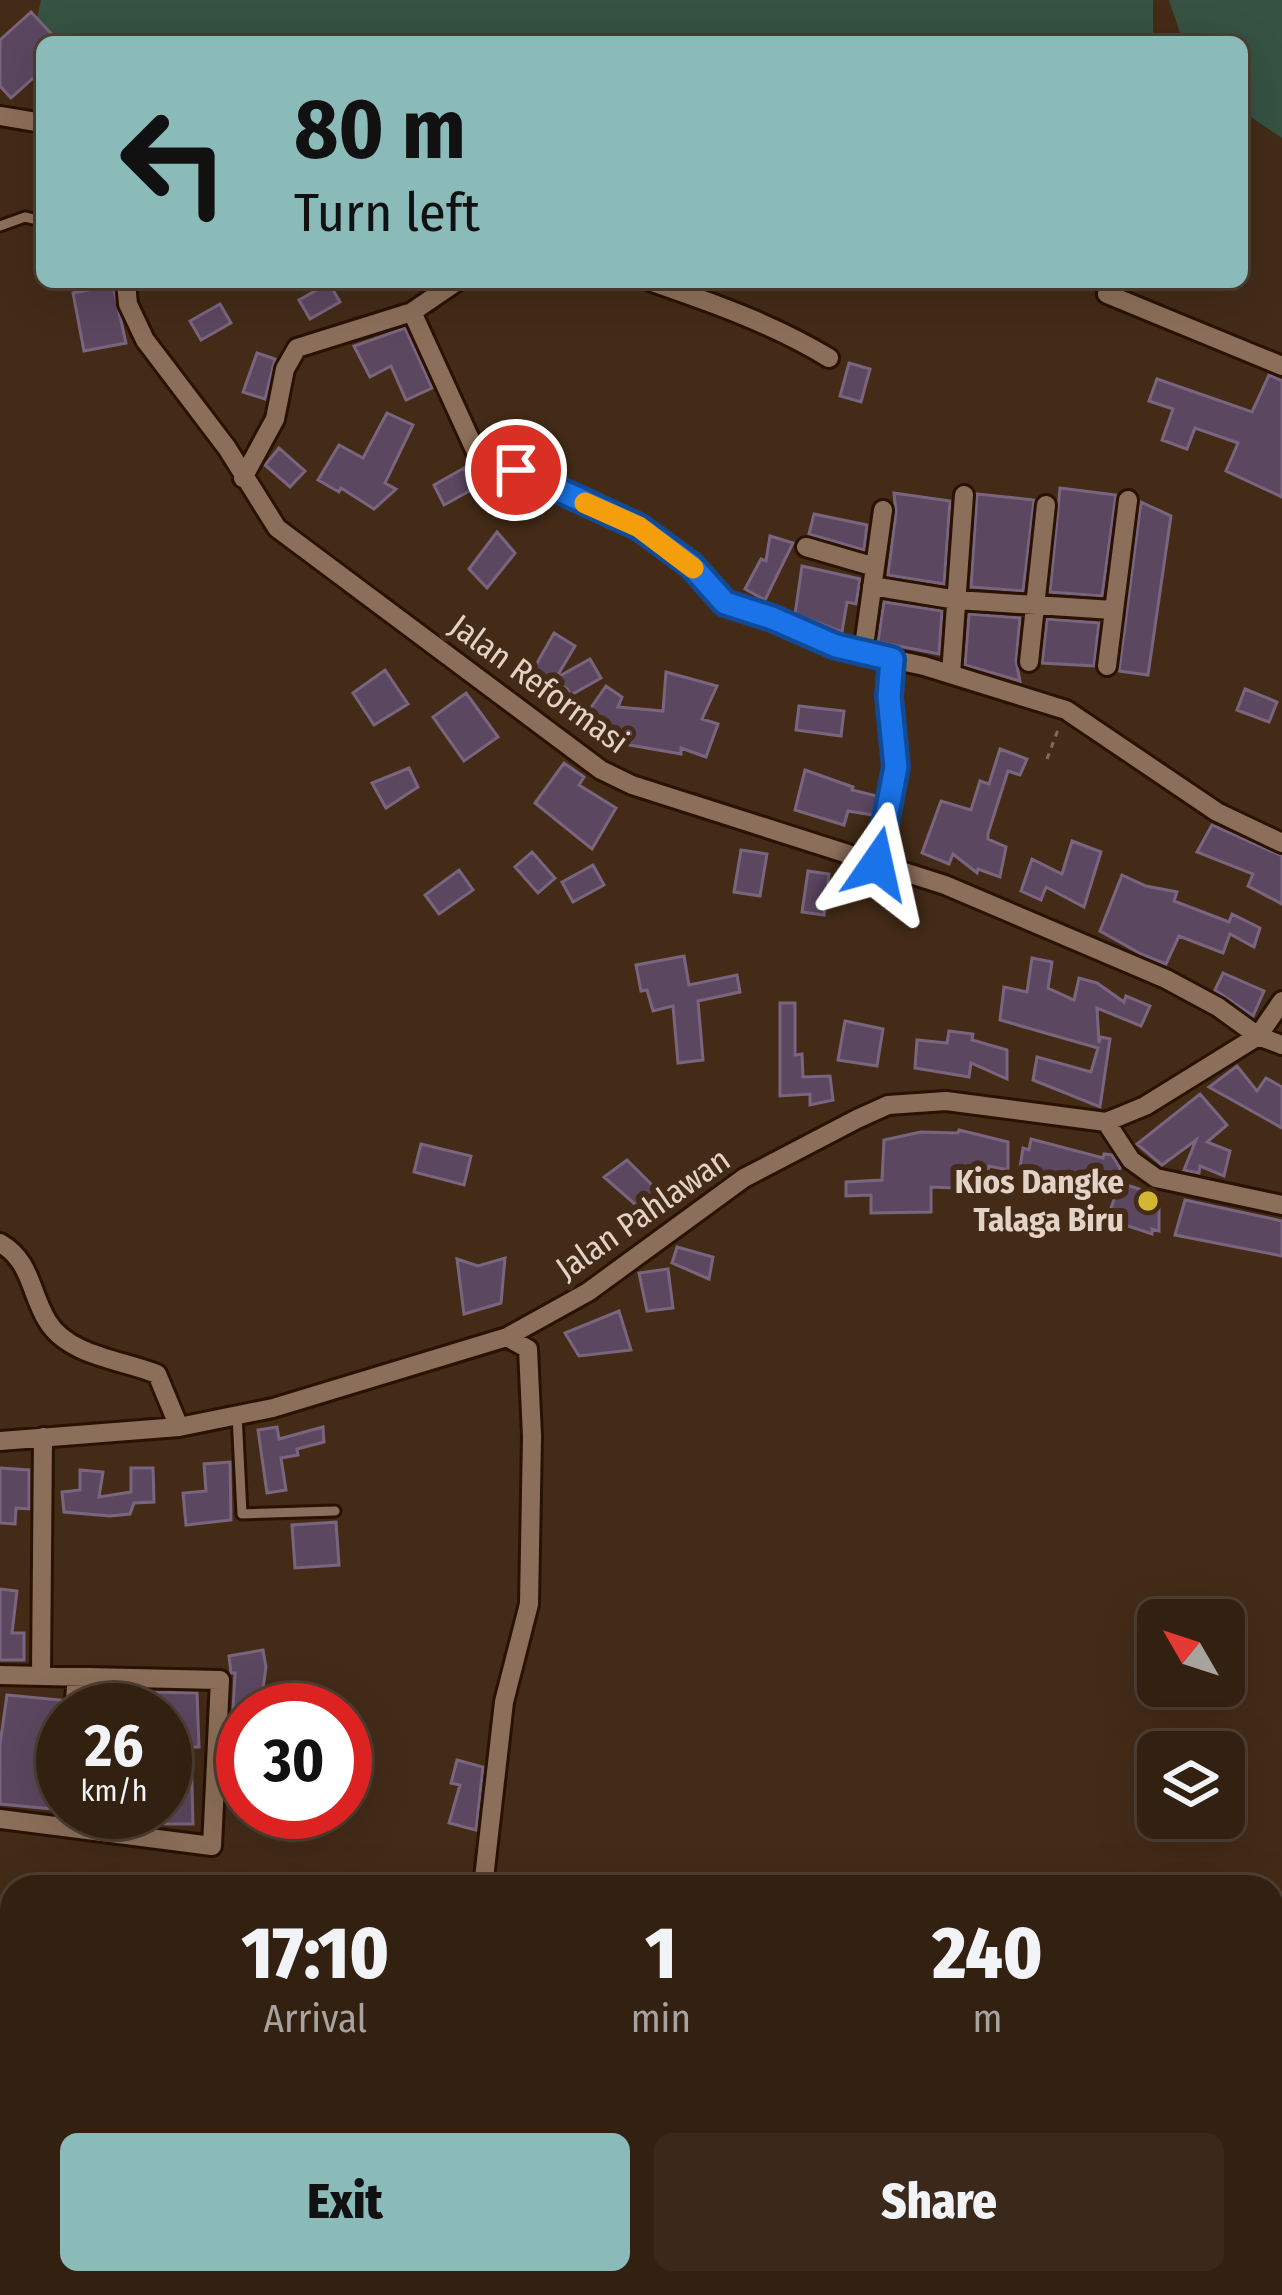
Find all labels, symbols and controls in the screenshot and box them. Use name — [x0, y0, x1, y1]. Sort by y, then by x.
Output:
text: 80 m — [294, 79, 466, 180]
icon: left — [96, 84, 252, 240]
text: Turn left — [294, 181, 480, 245]
pin — [465, 419, 567, 521]
icon: arrive — [483, 437, 549, 503]
street label: Jalan Reformasi — [442, 606, 636, 762]
position arrow — [814, 801, 940, 927]
street label: Jalan Pahlawan — [548, 1139, 738, 1289]
place label: Kios Dangke Talaga Biru — [955, 1162, 1124, 1240]
marker: Kios Dangke Talaga Biru — [1135, 1188, 1161, 1214]
north arrow — [1137, 1599, 1245, 1707]
map controls — [1137, 1599, 1245, 1839]
speed limit sign: 30 — [216, 1683, 372, 1839]
text: 26 — [84, 1710, 144, 1782]
button: layers — [1137, 1731, 1245, 1839]
text: km/h — [81, 1773, 147, 1809]
text: 17:10 — [241, 1911, 389, 1997]
text: 1 — [645, 1911, 676, 1997]
text: 240 — [932, 1911, 1043, 1997]
text: Arrival — [264, 1996, 367, 2042]
text: min — [631, 1996, 691, 2042]
text: m — [972, 1996, 1002, 2042]
button: Exit — [60, 2133, 630, 2271]
button: Share — [654, 2133, 1224, 2271]

